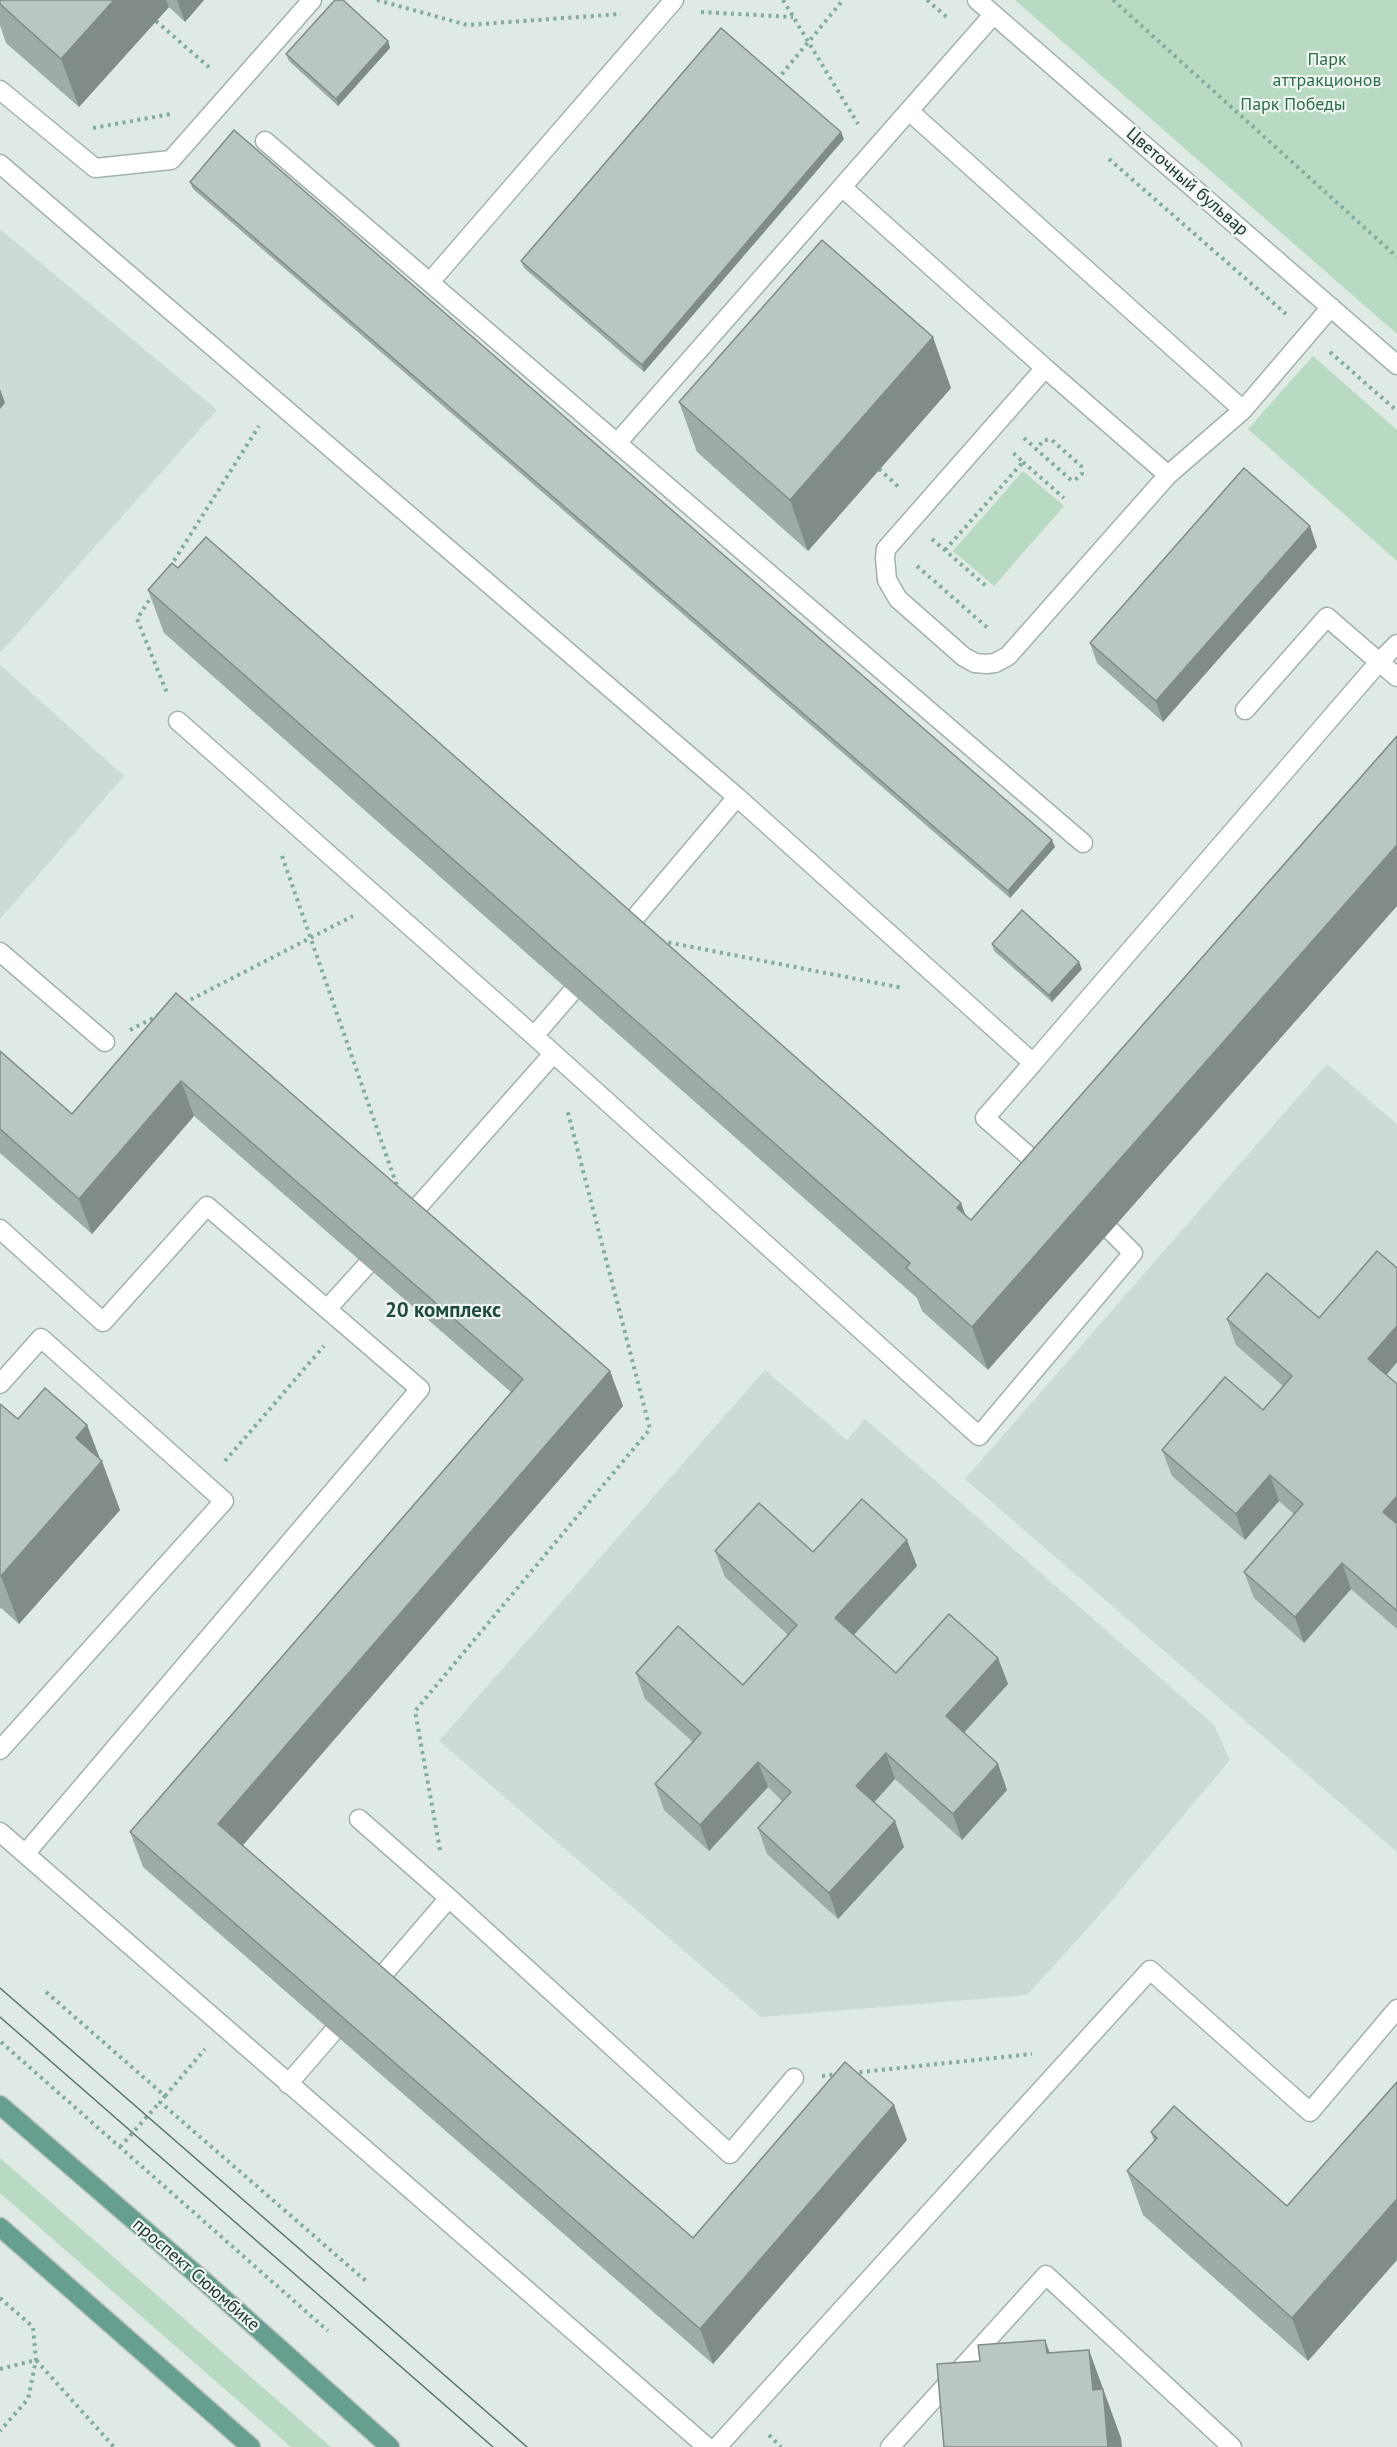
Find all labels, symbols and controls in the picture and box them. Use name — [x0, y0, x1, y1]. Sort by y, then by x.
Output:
park label: Парк аттракционов — [1273, 49, 1381, 92]
park label: Парк Победы — [1240, 94, 1346, 116]
street label: Цветочный бульвар — [1122, 123, 1252, 241]
district label: 20 комплекс — [385, 1298, 501, 1324]
street label: проспект Сююмбике — [128, 2214, 264, 2336]

